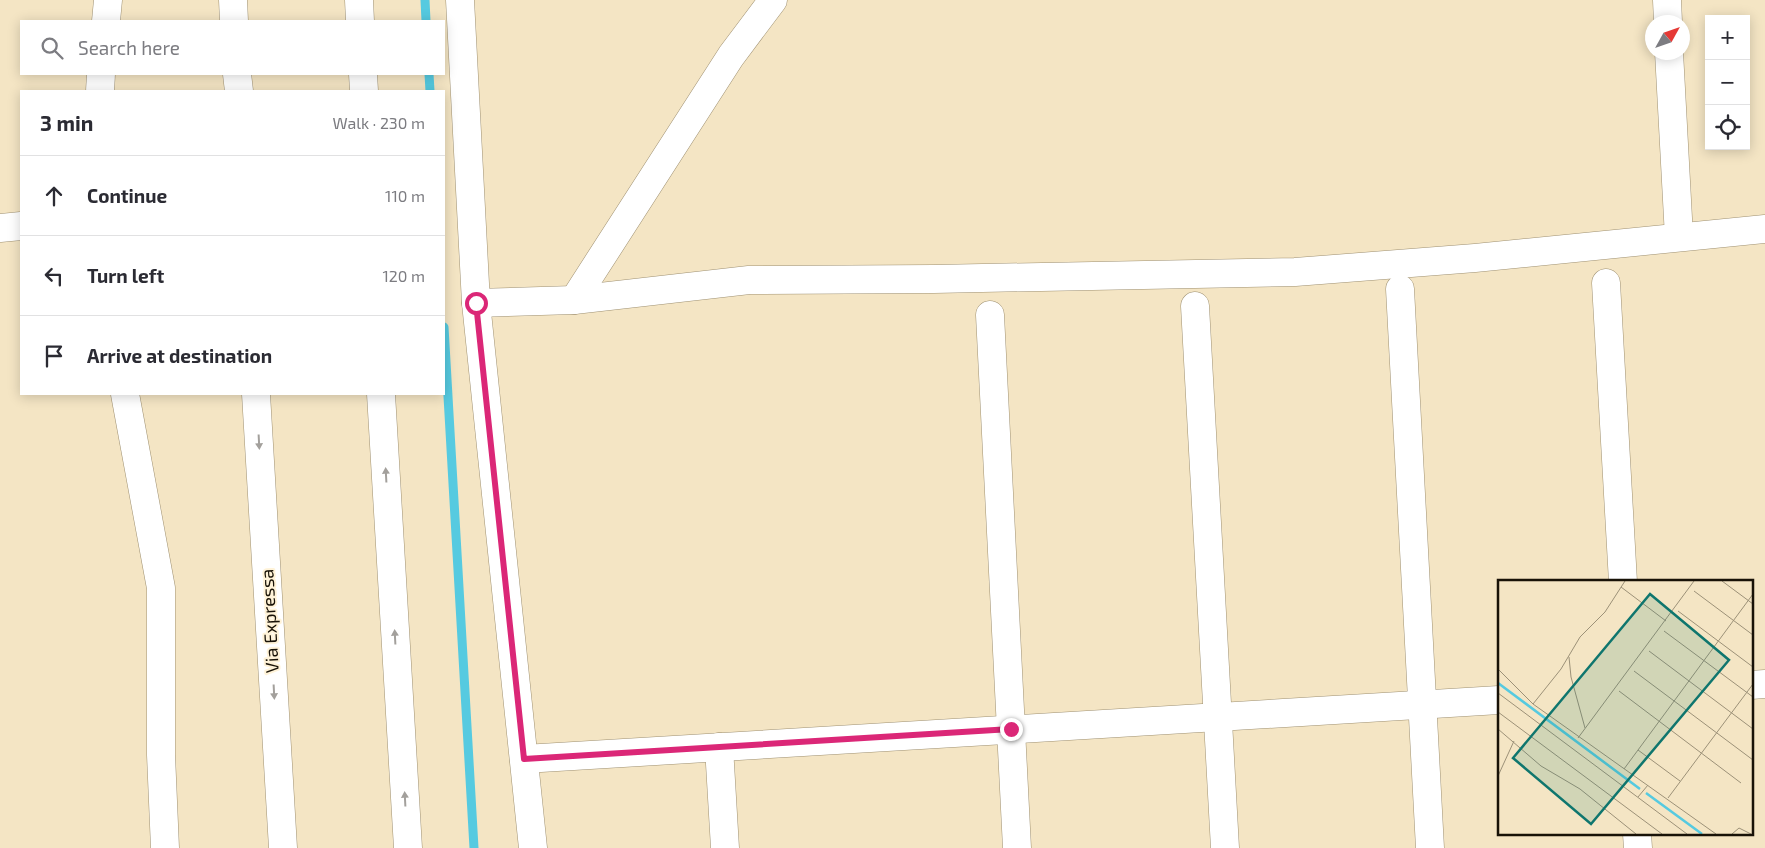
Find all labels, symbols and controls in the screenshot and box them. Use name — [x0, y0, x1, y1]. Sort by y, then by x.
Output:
north arrow — [1645, 15, 1690, 60]
map controls — [1705, 15, 1750, 150]
button: + — [1705, 15, 1750, 60]
search box — [20, 20, 445, 75]
icon: search — [38, 34, 66, 62]
text: Search here — [78, 36, 180, 59]
button: − — [1705, 60, 1750, 105]
button: locate — [1705, 105, 1750, 150]
text: 3 min — [40, 110, 93, 135]
text: Walk · 230 m — [332, 113, 425, 132]
icon: ahead — [40, 182, 68, 210]
text: Continue — [87, 184, 167, 207]
text: 110 m — [385, 186, 425, 205]
icon: left — [40, 262, 68, 290]
text: Turn left — [87, 264, 164, 287]
text: 120 m — [382, 266, 425, 285]
route start — [465, 292, 488, 315]
icon: arrive — [40, 342, 68, 370]
text: Arrive at destination — [87, 344, 272, 367]
one-way arrow — [255, 435, 263, 451]
one-way arrow — [382, 467, 390, 483]
street label: Via Expressa — [255, 568, 283, 674]
inset map — [1498, 580, 1752, 836]
one-way arrow — [391, 629, 399, 645]
one-way arrow — [270, 684, 278, 700]
route end — [1000, 718, 1023, 741]
one-way arrow — [400, 791, 408, 807]

